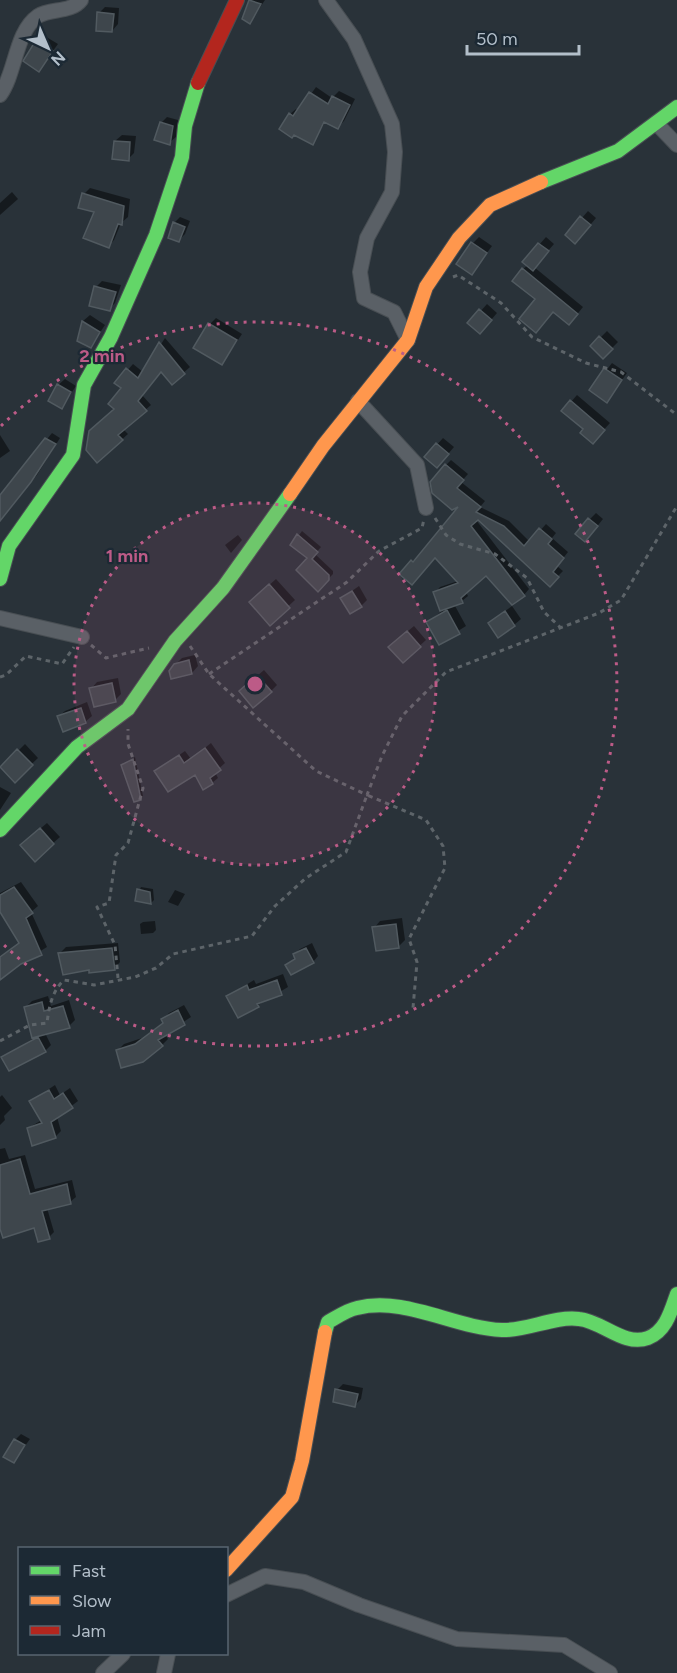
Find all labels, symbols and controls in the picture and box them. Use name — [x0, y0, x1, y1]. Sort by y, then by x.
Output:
north arrow — [18, 18, 78, 78]
scale bar — [467, 18, 580, 56]
text: 50 m — [476, 28, 518, 50]
text: N — [47, 47, 69, 70]
text: 2 min — [79, 345, 125, 367]
text: 1 min — [106, 545, 148, 567]
centre of rings — [245, 674, 265, 694]
legend — [18, 1547, 228, 1655]
text: Fast — [72, 1560, 106, 1582]
text: Slow — [72, 1590, 111, 1612]
text: Jam — [72, 1620, 106, 1642]

